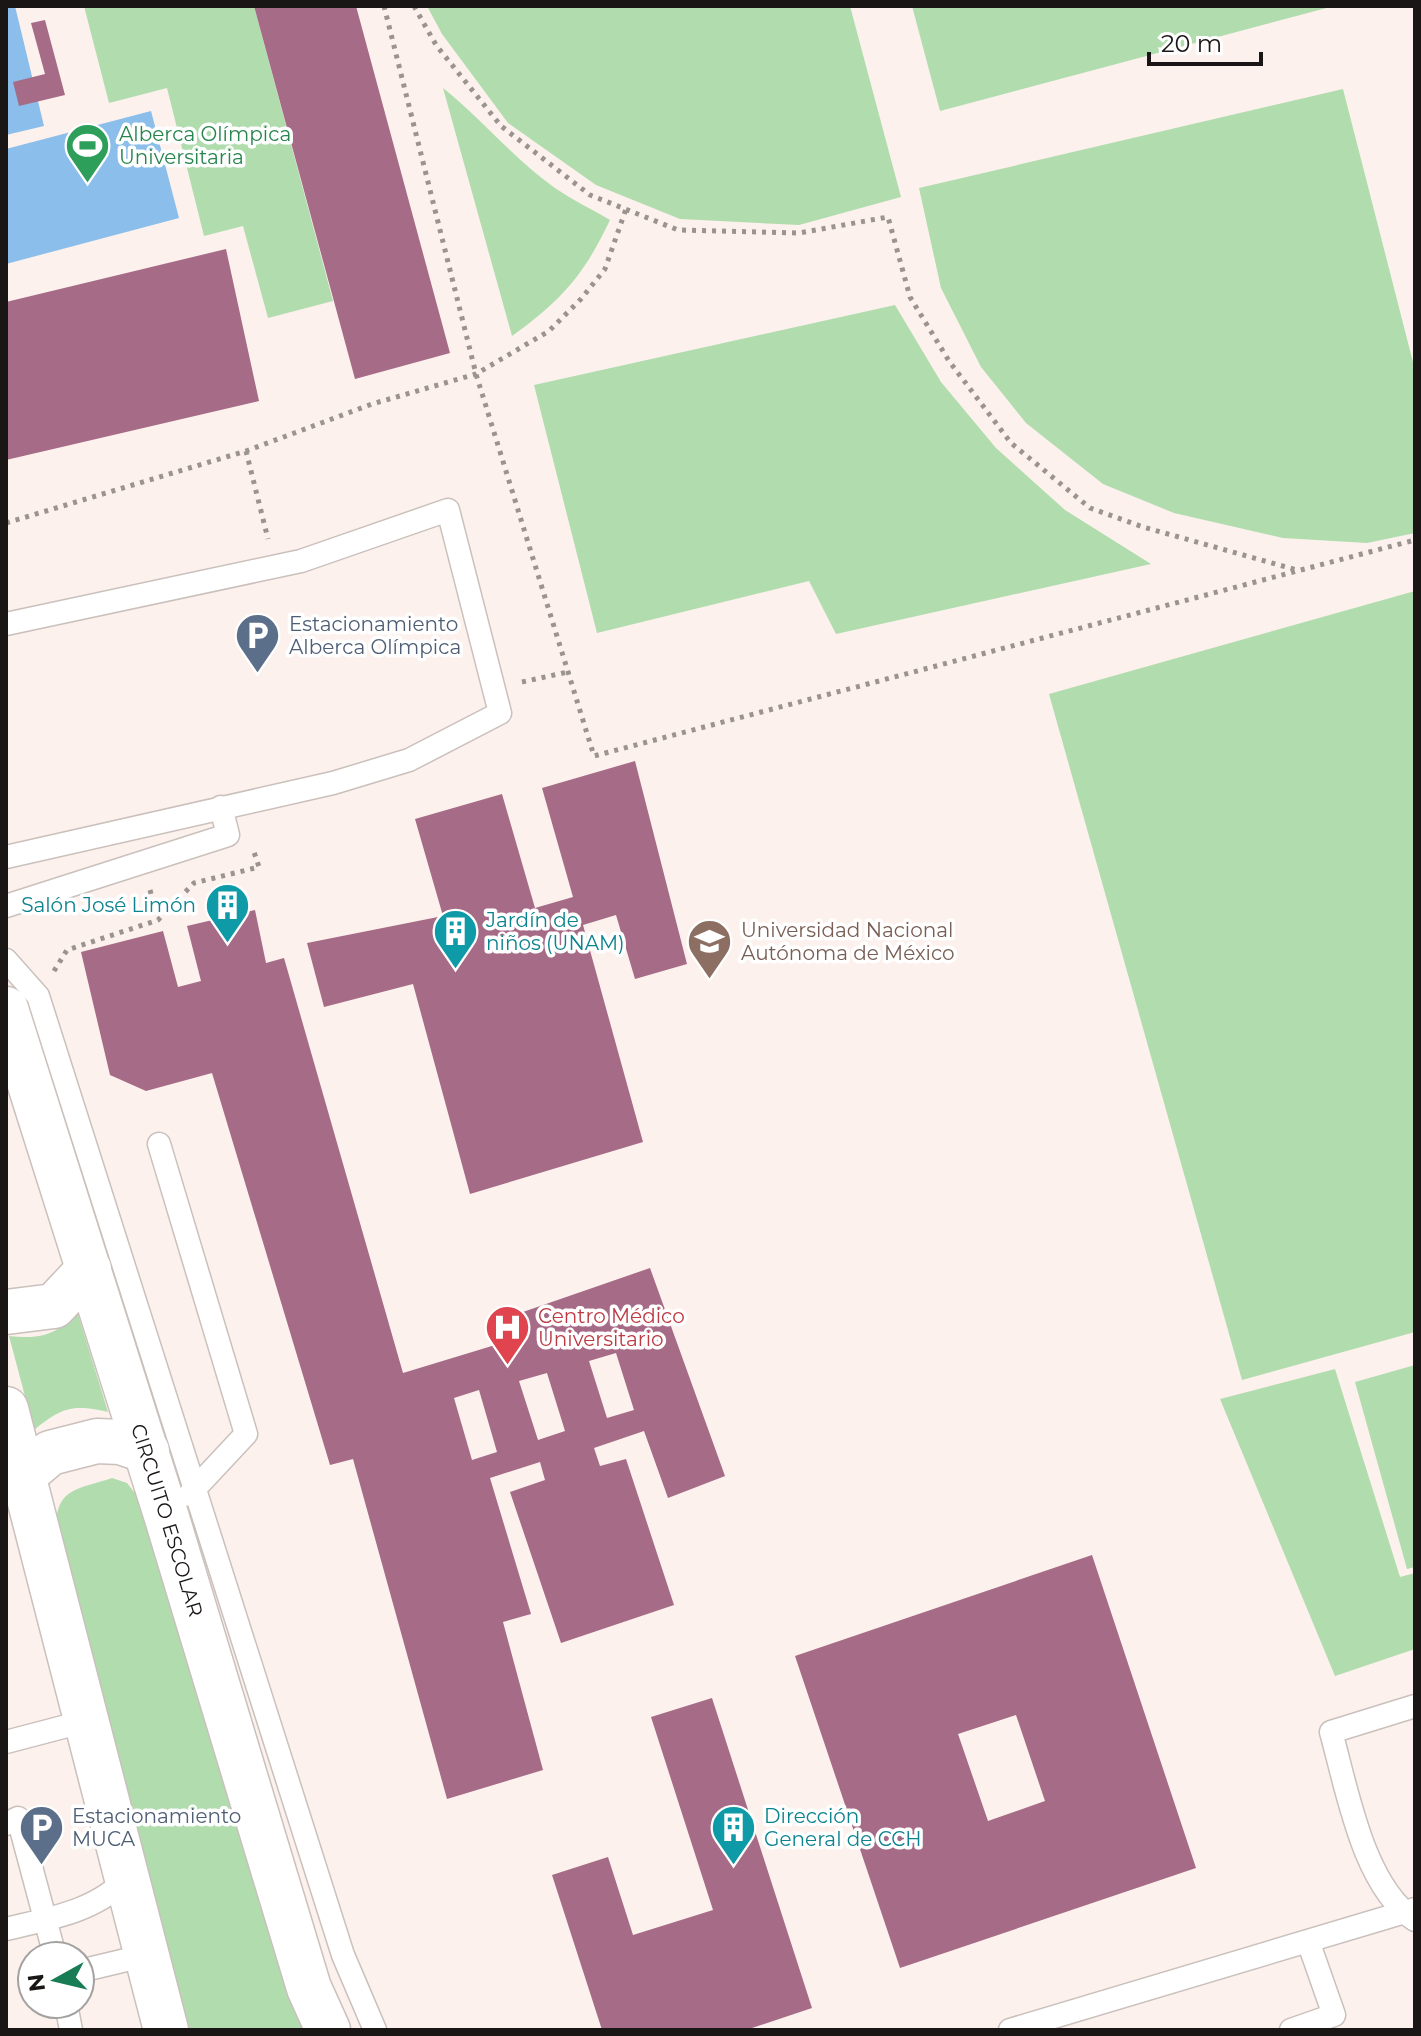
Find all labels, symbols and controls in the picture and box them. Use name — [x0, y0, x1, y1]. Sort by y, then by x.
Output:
scale bar — [1149, 16, 1261, 66]
text: 20 m — [1161, 29, 1222, 58]
sports icon: Alberca Olímpica Universitaria — [64, 121, 112, 184]
place label: Alberca Olímpica Universitaria — [119, 122, 291, 169]
parking icon: Estacionamiento Alberca Olímpica — [234, 611, 282, 674]
place label: Estacionamiento Alberca Olímpica — [289, 612, 461, 659]
building icon: Salón José Limón — [203, 881, 251, 944]
place label: Salón José Limón — [21, 893, 196, 917]
building icon: Jardín de niños (UNAM) — [431, 908, 479, 971]
place label: Jardín de niños (UNAM) — [485, 908, 625, 955]
school or university icon: Universidad Nacional Autónoma de México — [686, 918, 734, 981]
place label: Universidad Nacional Autónoma de México — [741, 918, 955, 965]
hospital icon: Centro Médico Universitario — [483, 1304, 531, 1367]
place label: Centro Médico Universitario — [538, 1304, 685, 1351]
street label: CIRCUITO ESCOLAR — [126, 1421, 208, 1620]
building icon: Dirección General de CCH — [709, 1803, 757, 1866]
parking icon: Estacionamiento MUCA — [17, 1804, 65, 1867]
place label: Estacionamiento MUCA — [72, 1804, 241, 1851]
place label: Dirección General de CCH — [764, 1804, 922, 1851]
north arrow — [16, 1940, 96, 2020]
text: N — [22, 1972, 51, 1993]

